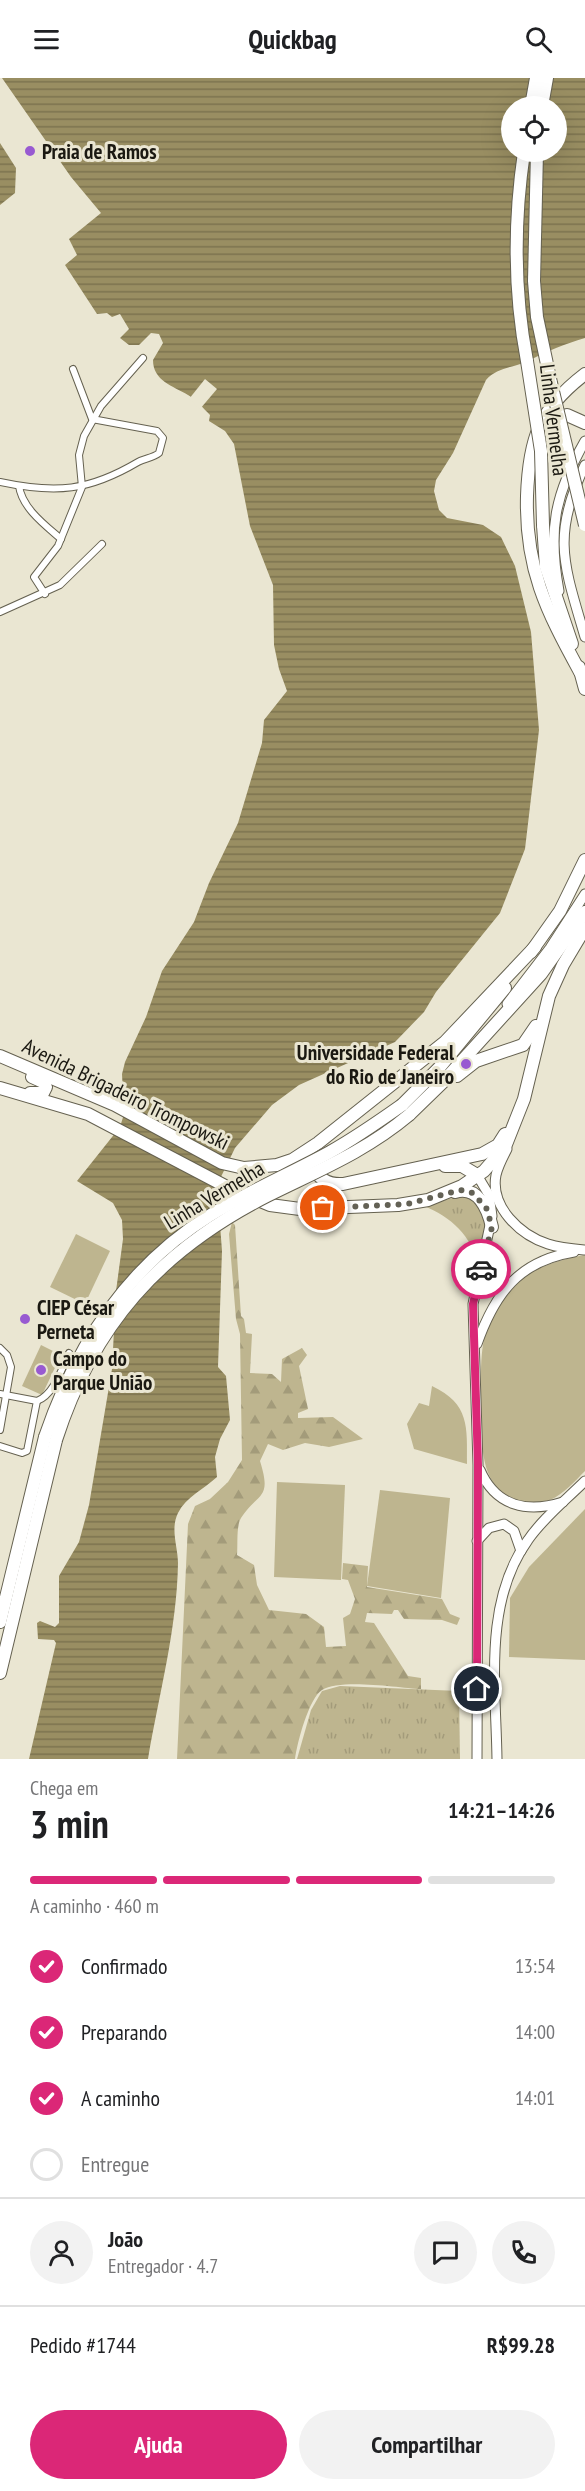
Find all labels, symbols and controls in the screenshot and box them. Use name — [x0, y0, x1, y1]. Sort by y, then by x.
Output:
text: Quickbag — [248, 22, 337, 56]
icon: menu — [30, 23, 63, 56]
icon: search — [522, 23, 555, 56]
map controls — [501, 96, 567, 162]
button: locate — [501, 96, 567, 162]
place label: Praia de Ramos — [42, 138, 157, 165]
marker: Praia de Ramos — [23, 144, 37, 158]
street label: Linha Vermelha — [534, 363, 574, 477]
street label: Avenida Brigadeiro Trompowski — [18, 1032, 234, 1156]
place label: Universidade Federal do Rio de Janeiro — [297, 1039, 455, 1090]
marker: Universidade Federal do Rio de Janeiro — [459, 1057, 473, 1071]
street label: Linha Vermelha — [159, 1155, 269, 1235]
pin — [297, 1182, 348, 1233]
icon: bag — [306, 1191, 339, 1224]
courier — [451, 1239, 511, 1299]
icon: car — [465, 1253, 498, 1286]
place label: CIEP César Perneta — [37, 1294, 115, 1345]
marker: CIEP César Perneta — [18, 1312, 32, 1326]
place label: Campo do Parque União — [53, 1345, 152, 1396]
marker: Campo do Parque União — [34, 1363, 48, 1377]
pin — [451, 1663, 502, 1714]
icon: home — [460, 1672, 493, 1705]
text: Chega em — [30, 1775, 98, 1801]
text: 14:21–14:26 — [448, 1796, 555, 1824]
text: 3 min — [30, 1798, 109, 1849]
text: A caminho · 460 m — [30, 1893, 159, 1919]
icon: check — [30, 1950, 63, 1983]
text: Confirmado — [81, 1952, 167, 1980]
text: 13:54 — [515, 1953, 555, 1979]
icon: check — [30, 2016, 63, 2049]
text: Preparando — [81, 2018, 167, 2046]
text: 14:00 — [515, 2019, 555, 2045]
icon: check — [30, 2082, 63, 2115]
text: A caminho — [81, 2084, 160, 2112]
text: 14:01 — [515, 2085, 555, 2111]
text: Entregue — [81, 2150, 149, 2178]
button: person — [30, 2221, 93, 2284]
button: chat — [414, 2221, 477, 2284]
button: phone — [492, 2221, 555, 2284]
text: João — [108, 2225, 143, 2253]
text: Entregador · 4.7 — [108, 2253, 218, 2279]
text: Pedido #1744 — [30, 2331, 136, 2359]
text: R$99.28 — [487, 2331, 555, 2359]
button: Ajuda — [30, 2410, 287, 2479]
button: Compartilhar — [299, 2410, 555, 2479]

